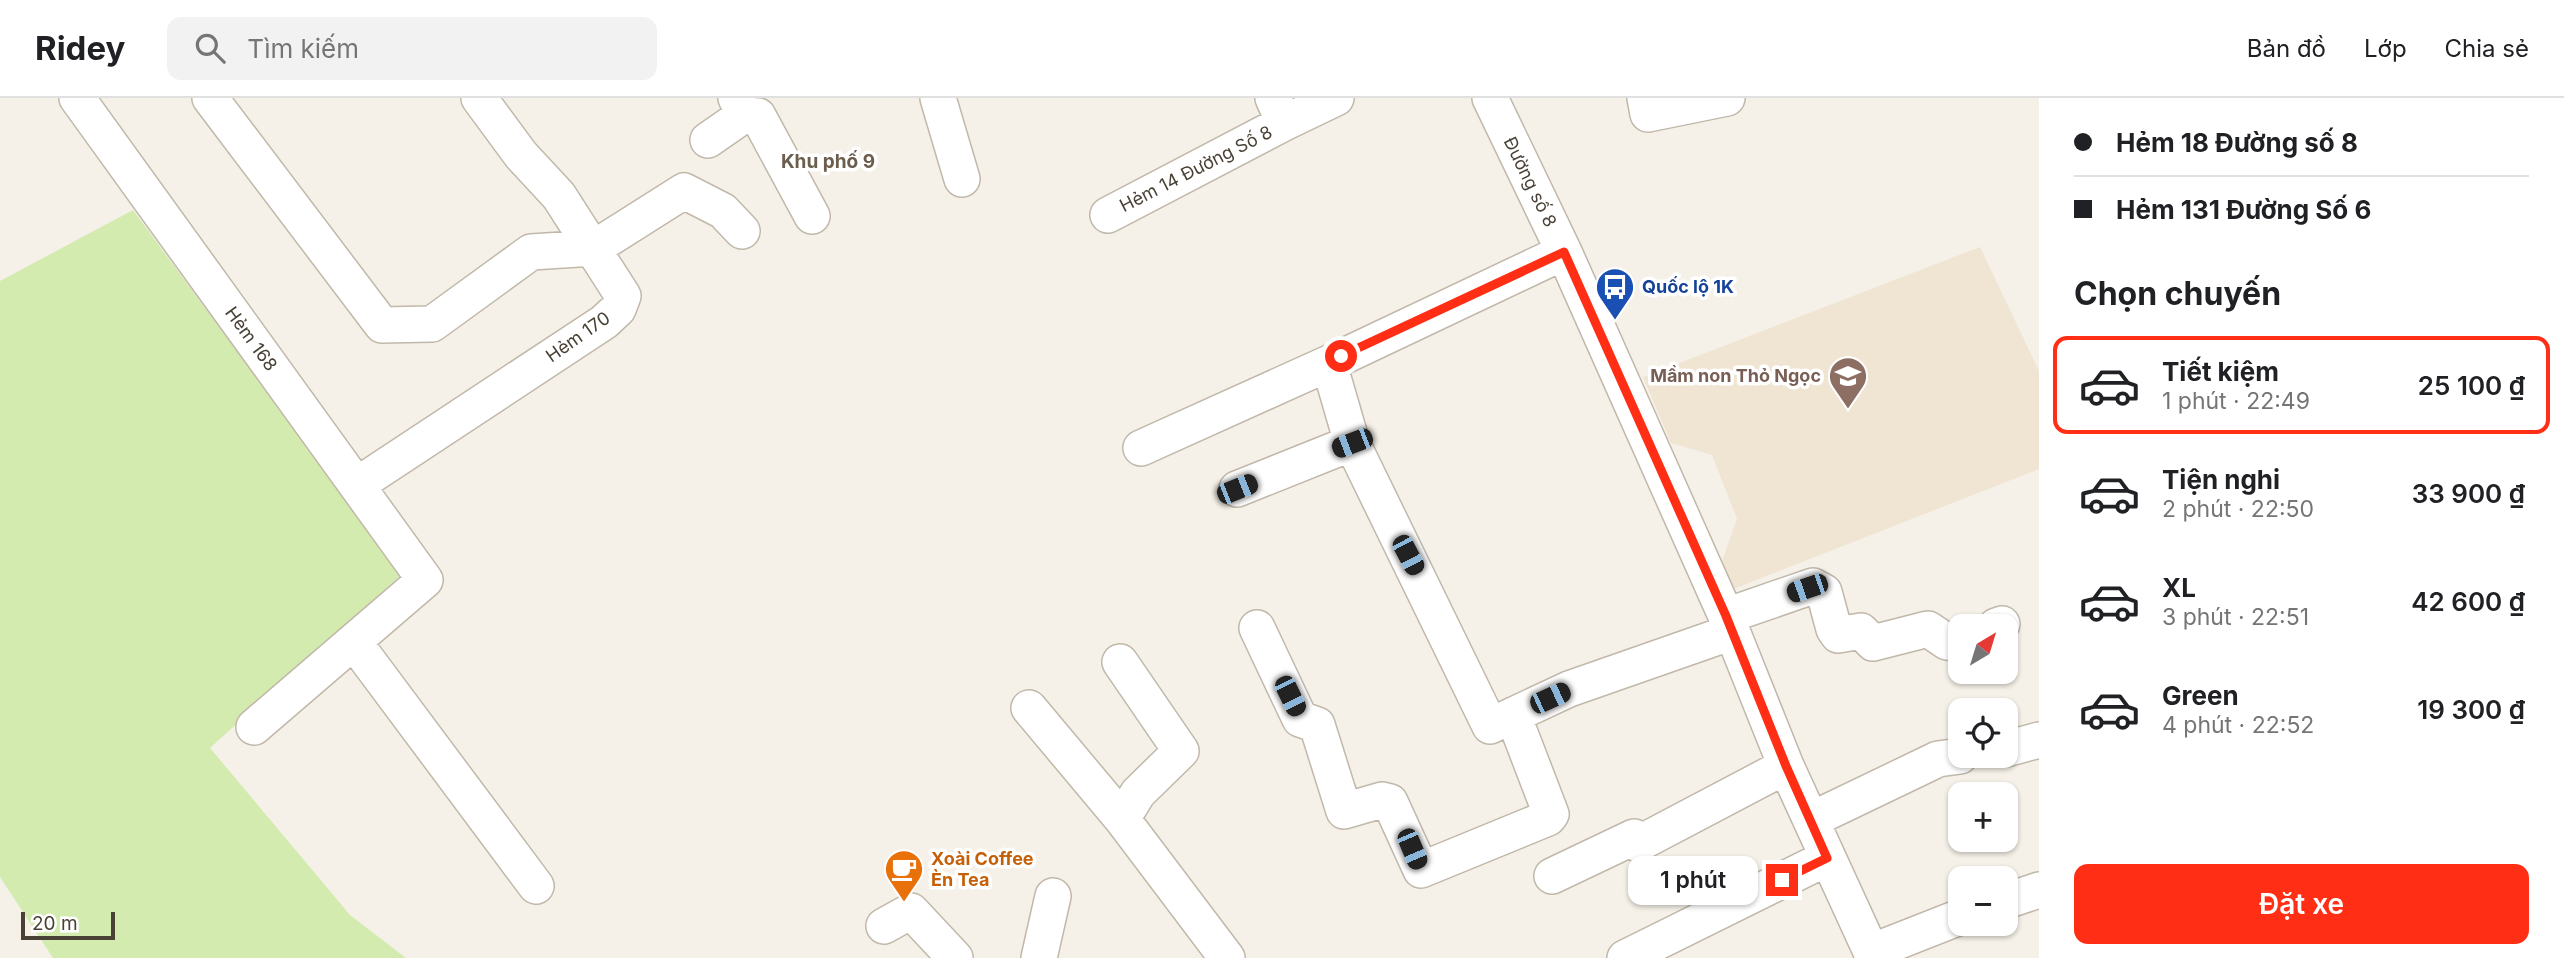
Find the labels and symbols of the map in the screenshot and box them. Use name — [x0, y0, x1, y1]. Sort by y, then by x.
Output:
street label: Hẻm 14 Đường Số 8 — [1116, 121, 1276, 216]
street label: Đường số 8 — [1500, 133, 1561, 230]
district label: Khu phố 9 — [781, 150, 875, 173]
bus stop icon: Quốc lộ 1K — [1594, 266, 1636, 321]
place label: Quốc lộ 1K — [1642, 276, 1734, 297]
street label: Hẻm 168 — [221, 302, 282, 375]
street label: Hẻm 170 — [542, 307, 614, 366]
route start — [1325, 340, 1357, 372]
school or university icon: Mầm non Thỏ Ngọc — [1827, 355, 1869, 410]
place label: Mầm non Thỏ Ngọc — [1650, 365, 1821, 386]
car — [1329, 426, 1376, 460]
car — [1214, 471, 1261, 507]
car — [1389, 532, 1428, 578]
car — [1784, 571, 1831, 605]
north arrow — [1948, 614, 2018, 684]
car — [1272, 673, 1309, 719]
car — [1527, 680, 1574, 716]
car — [1395, 826, 1430, 872]
cafe icon: Xoài Coffee Èn Tea — [883, 848, 925, 903]
place label: Xoài Coffee Èn Tea — [931, 848, 1034, 890]
callout: 1 phút — [1628, 856, 1758, 904]
route end — [1766, 864, 1798, 896]
scale bar — [21, 909, 116, 941]

